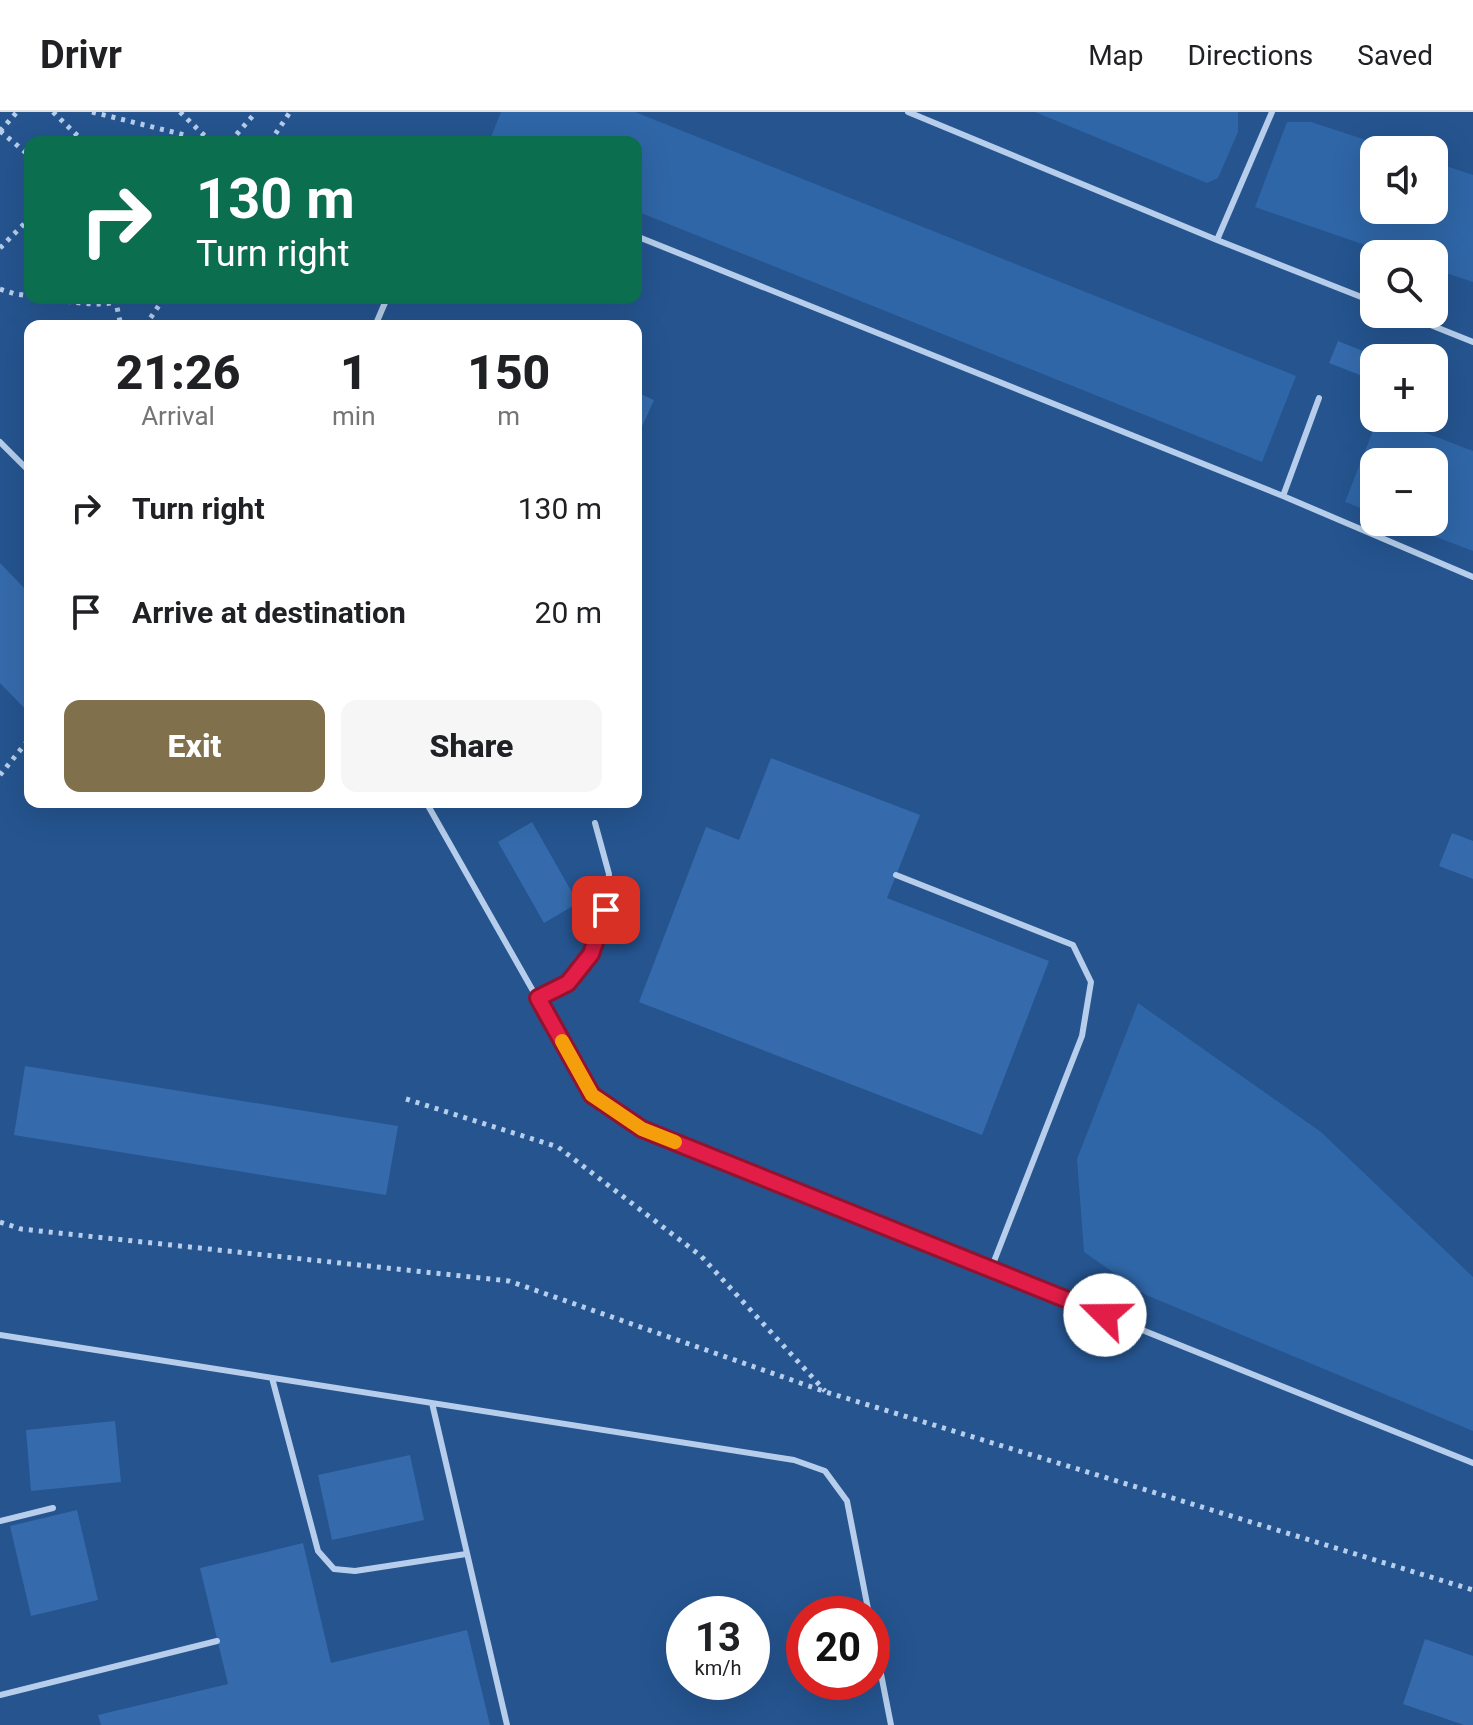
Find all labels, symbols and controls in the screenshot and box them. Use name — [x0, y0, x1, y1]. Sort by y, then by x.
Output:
text: Drivr — [40, 33, 122, 77]
text: Map — [1088, 39, 1144, 72]
text: Directions — [1188, 39, 1313, 72]
text: Saved — [1357, 39, 1433, 72]
map controls — [1360, 136, 1448, 536]
button: sound — [1360, 136, 1448, 224]
text: 130 m — [196, 166, 355, 232]
icon: right — [64, 168, 168, 272]
text: Turn right — [196, 233, 349, 275]
button: search — [1360, 240, 1448, 328]
text: 21:26 — [116, 344, 240, 401]
text: 1 — [340, 344, 368, 401]
text: 150 — [467, 344, 550, 401]
button: + — [1360, 344, 1448, 432]
text: Arrival — [141, 401, 215, 431]
text: min — [332, 401, 376, 431]
text: m — [497, 401, 520, 431]
button: − — [1360, 448, 1448, 536]
icon: right — [64, 486, 108, 530]
text: Turn right — [132, 491, 265, 526]
text: 130 m — [518, 491, 602, 526]
icon: arrive — [64, 590, 108, 634]
text: Arrive at destination — [132, 595, 406, 630]
text: 20 m — [535, 595, 602, 630]
button: Exit — [64, 700, 325, 792]
button: Share — [341, 700, 602, 792]
pin — [572, 876, 640, 944]
icon: arrive — [584, 888, 628, 932]
position arrow — [1063, 1273, 1147, 1357]
speed limit sign: 20 — [786, 1596, 890, 1700]
text: 13 — [695, 1614, 741, 1661]
text: km/h — [695, 1656, 741, 1680]

